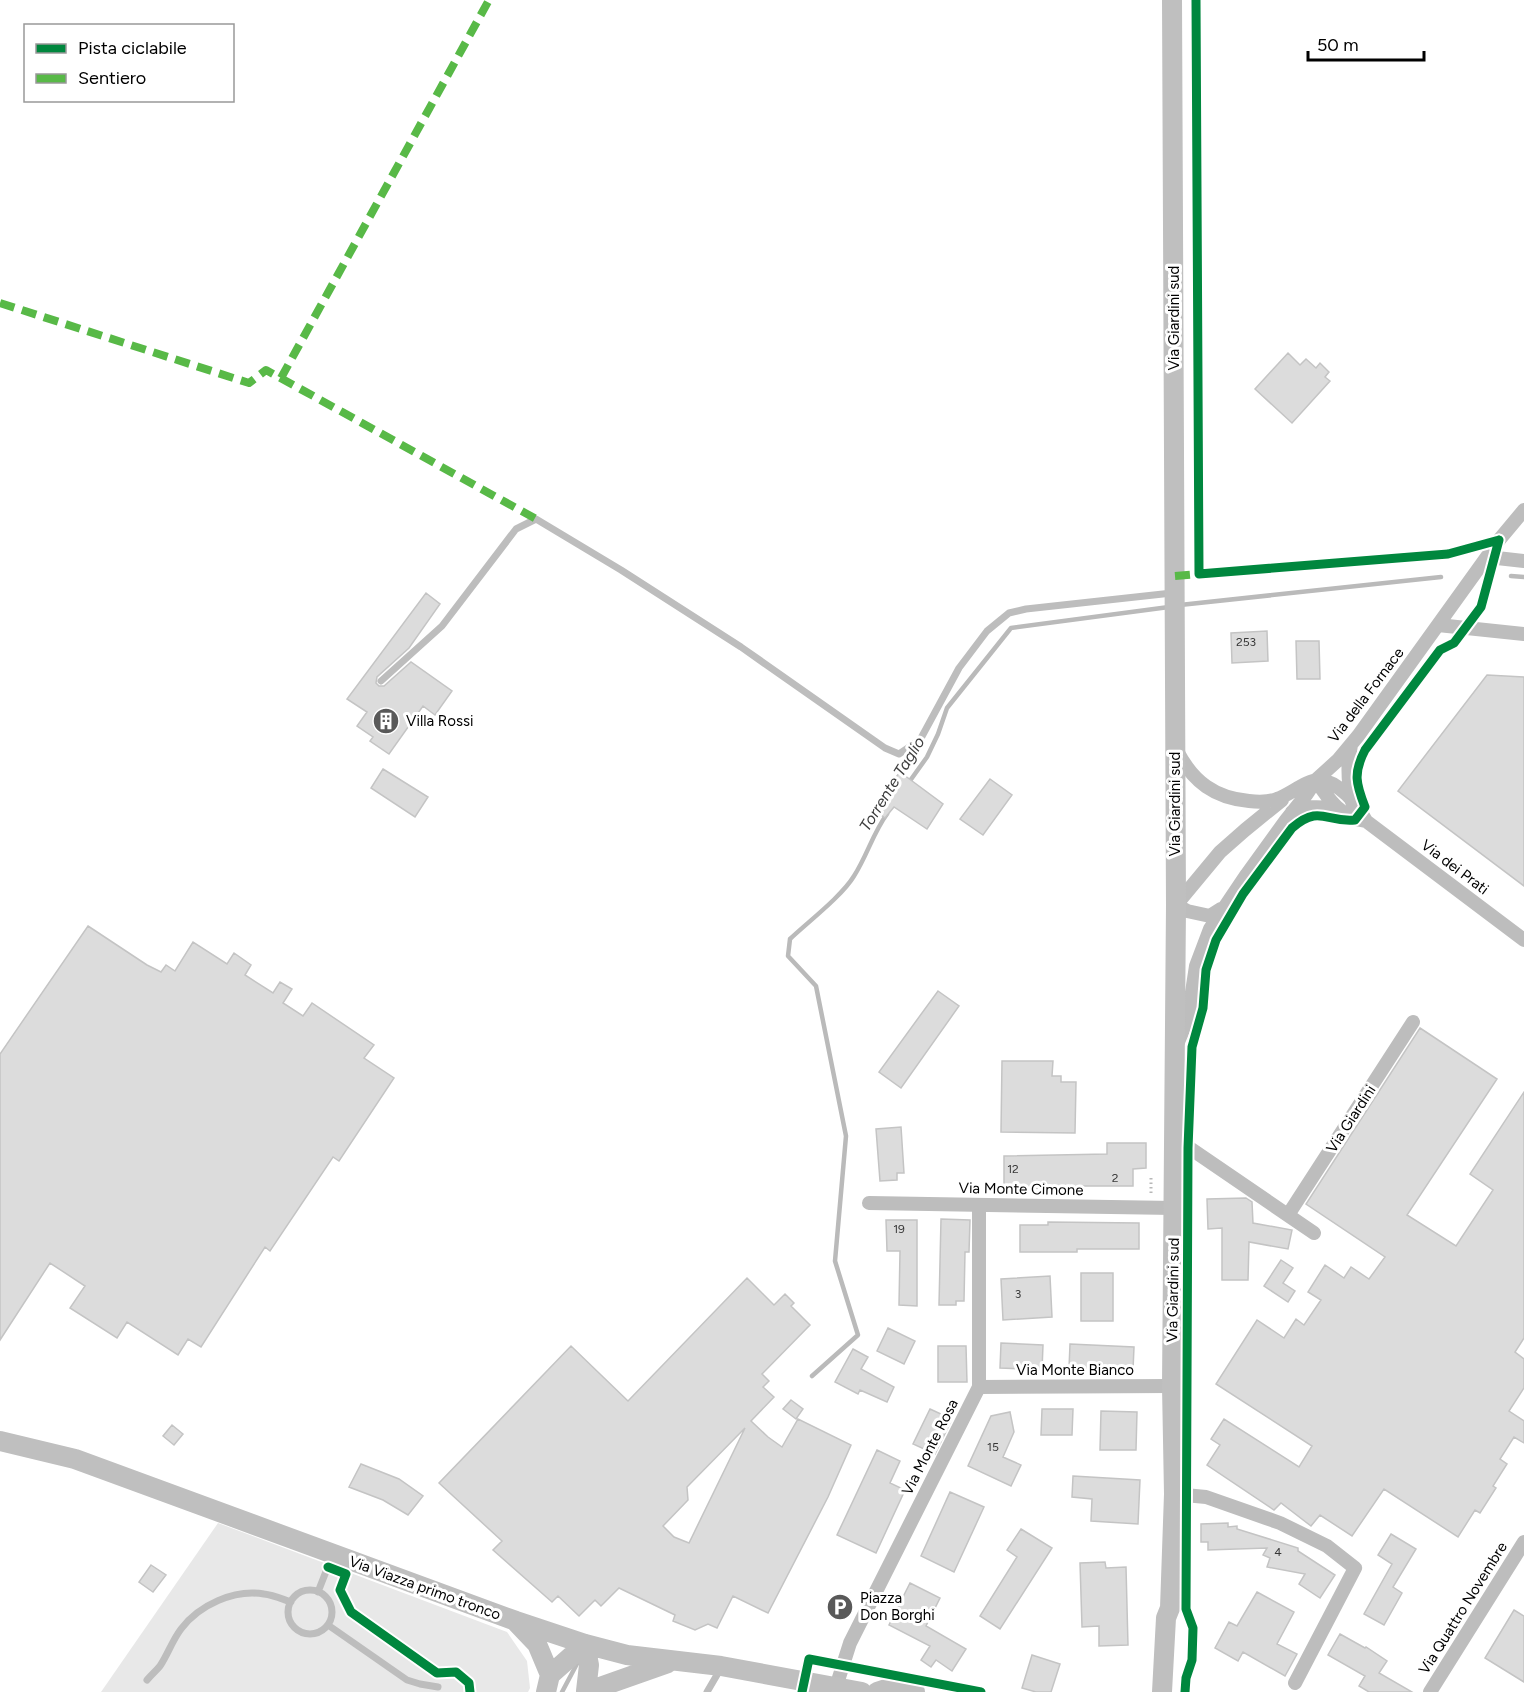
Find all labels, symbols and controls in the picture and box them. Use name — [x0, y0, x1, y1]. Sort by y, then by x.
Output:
legend — [24, 24, 234, 102]
scale bar — [1308, 24, 1424, 62]
text: 50 m — [1317, 34, 1359, 56]
text: Pista ciclabile — [78, 37, 187, 59]
text: Sentiero — [78, 67, 146, 89]
street label: Via Giardini sud — [1165, 266, 1183, 370]
house number: 253 — [1236, 635, 1256, 649]
street label: Via della Fornace — [1324, 644, 1408, 746]
building icon: Villa Rossi — [371, 706, 401, 736]
place label: Villa Rossi — [406, 712, 473, 730]
water label: Torrente Taglio — [855, 733, 929, 835]
street label: Via Giardini sud — [1166, 752, 1184, 856]
street label: Via dei Prati — [1418, 836, 1492, 898]
street label: Via Giardini — [1322, 1082, 1380, 1156]
house number: 12 — [1007, 1162, 1019, 1176]
house number: 2 — [1112, 1171, 1118, 1185]
street label: Via Monte Cimone — [958, 1179, 1084, 1199]
house number: 19 — [893, 1222, 905, 1236]
street label: Via Giardini sud — [1163, 1237, 1183, 1343]
house number: 3 — [1015, 1287, 1021, 1301]
street label: Via Monte Bianco — [1016, 1361, 1134, 1379]
street label: Via Monte Rosa — [898, 1396, 962, 1498]
house number: 15 — [987, 1440, 999, 1454]
street label: Via Quattro Novembre — [1415, 1539, 1511, 1677]
house number: 4 — [1274, 1545, 1282, 1559]
street label: Via Viazza primo tronco — [347, 1552, 504, 1624]
place label: Piazza Don Borghi — [860, 1589, 935, 1624]
parking icon: Piazza Don Borghi — [825, 1592, 855, 1622]

